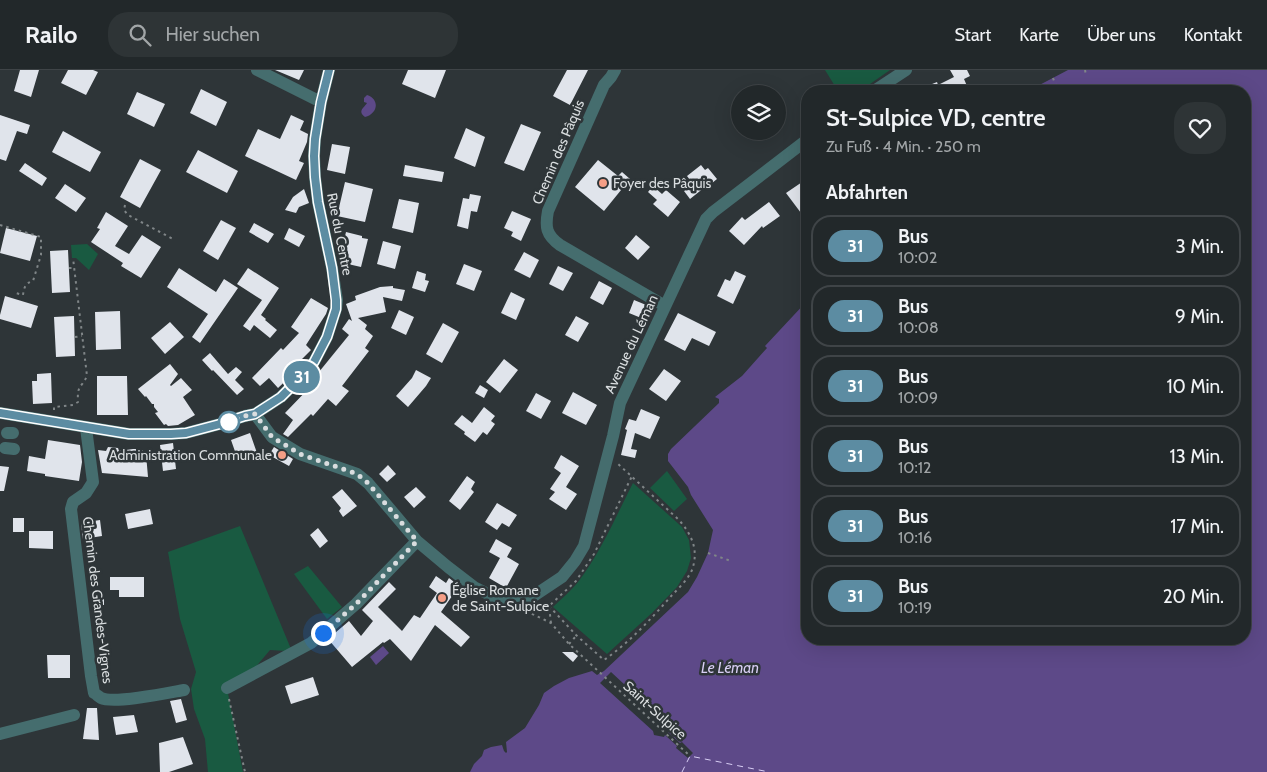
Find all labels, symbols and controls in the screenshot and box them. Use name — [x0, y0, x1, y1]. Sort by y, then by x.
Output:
search box — [108, 12, 458, 57]
text: Railo — [25, 20, 78, 49]
icon: search — [126, 21, 154, 49]
text: Hier suchen — [166, 23, 260, 46]
text: Start — [955, 24, 991, 46]
text: Karte — [1019, 24, 1059, 46]
text: Über uns — [1087, 24, 1156, 46]
text: Kontakt — [1184, 24, 1242, 46]
map controls — [731, 85, 786, 140]
button: layers — [731, 85, 786, 140]
street label: Chemin des Pâquis — [528, 97, 588, 207]
button: heart — [1174, 102, 1226, 154]
text: St-Sulpice VD, centre — [826, 103, 1046, 132]
text: Zu Fuß · 4 Min. · 250 m — [826, 137, 981, 156]
place label: Foyer des Pâquis — [613, 174, 711, 192]
marker: Foyer des Pâquis — [597, 177, 609, 189]
text: Abfahrten — [826, 181, 908, 204]
street label: Rue du Centre — [323, 191, 357, 277]
text: Bus — [898, 225, 928, 248]
text: 31 — [847, 235, 864, 257]
text: 3 Min. — [1176, 235, 1224, 258]
text: 10:02 — [898, 248, 937, 267]
street label: Avenue du Léman — [600, 292, 662, 396]
text: Bus — [898, 295, 928, 318]
text: 31 — [847, 305, 864, 327]
text: 9 Min. — [1175, 305, 1224, 328]
text: 10:08 — [898, 318, 939, 337]
line badge: 31 — [280, 361, 324, 393]
text: Bus — [898, 365, 928, 388]
text: 31 — [294, 366, 310, 388]
text: 31 — [847, 375, 864, 397]
text: 10 Min. — [1166, 375, 1224, 398]
text: 10:09 — [898, 388, 938, 407]
unlabelled marker — [218, 411, 240, 433]
text: Bus — [898, 435, 928, 458]
text: 31 — [847, 445, 864, 467]
text: 13 Min. — [1169, 445, 1224, 468]
place label: Administration Communale — [109, 446, 272, 464]
marker: Administration Communale — [276, 449, 288, 461]
text: 10:12 — [898, 458, 931, 477]
text: Bus — [898, 505, 928, 528]
text: 31 — [847, 515, 864, 537]
text: 17 Min. — [1170, 515, 1224, 538]
street label: Chemin des Grandes-Vignes — [79, 516, 117, 685]
text: 10:16 — [898, 528, 932, 547]
text: Bus — [898, 575, 928, 598]
place label: Église Romane de Saint-Sulpice — [452, 581, 549, 615]
text: 31 — [847, 585, 864, 607]
text: 20 Min. — [1163, 585, 1224, 608]
marker: Église Romane de Saint-Sulpice — [436, 592, 448, 604]
text: 10:19 — [898, 598, 932, 617]
your location — [311, 621, 336, 646]
water label: Le Léman — [701, 659, 759, 677]
street label: Saint-Sulpice — [620, 677, 690, 743]

